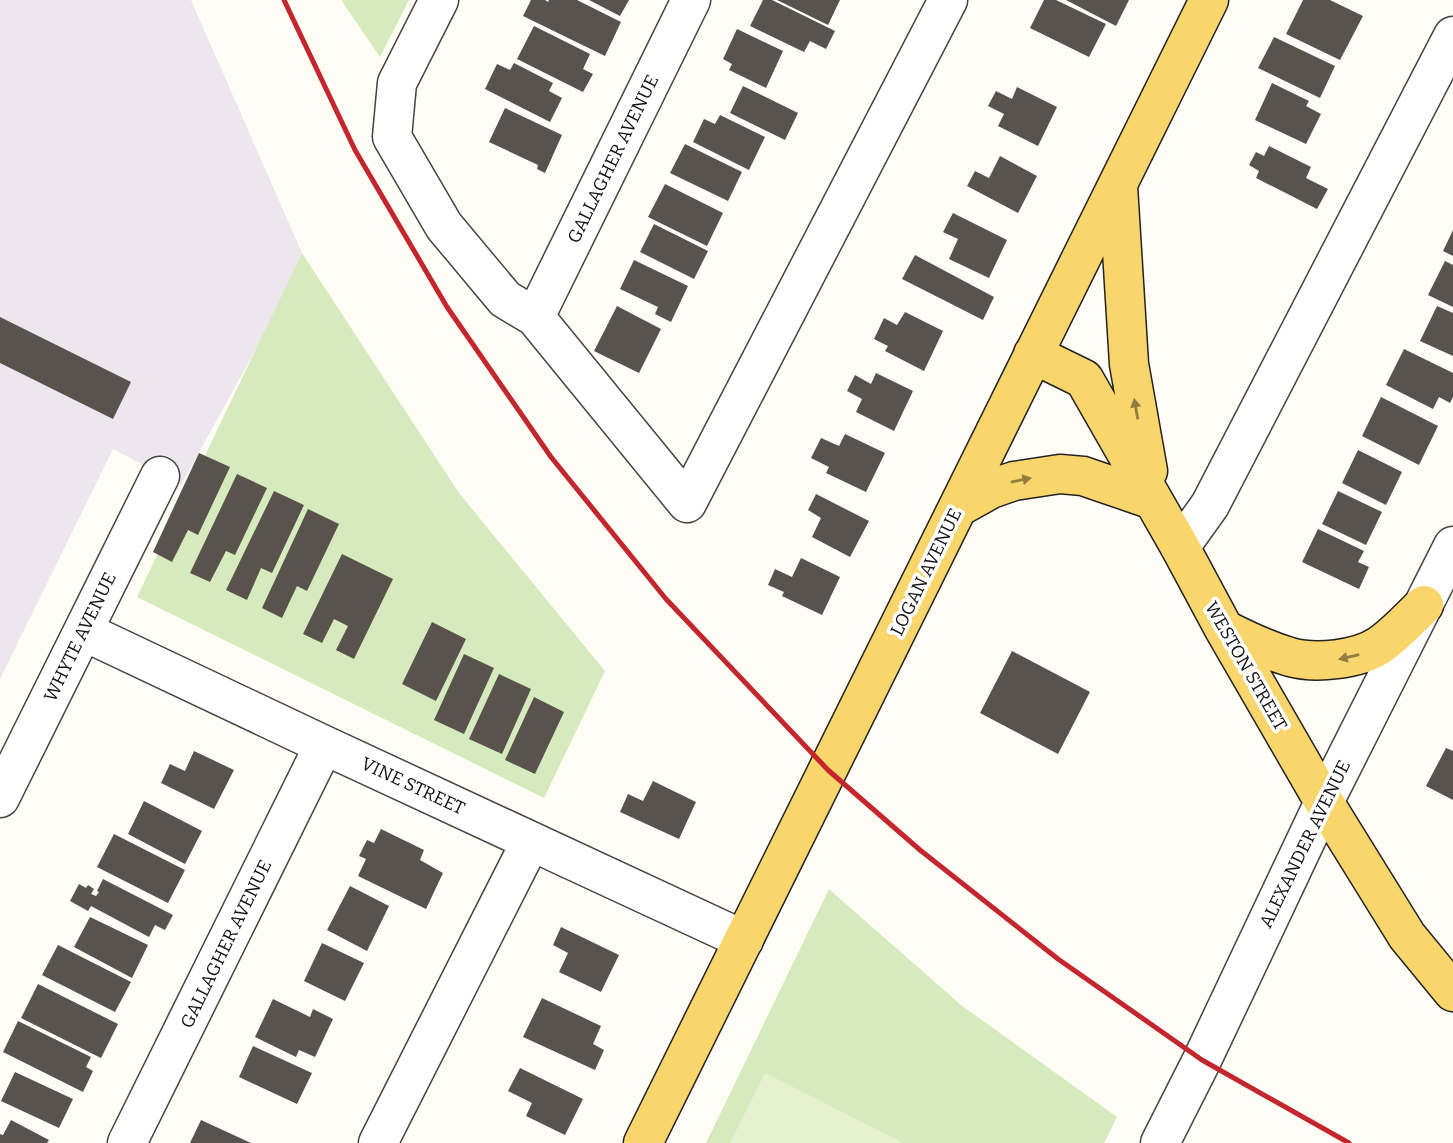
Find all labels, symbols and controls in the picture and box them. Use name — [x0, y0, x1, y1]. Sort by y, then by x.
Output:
street label: GALLAGHER AVENUE — [563, 71, 663, 247]
one-way arrow — [1130, 398, 1141, 420]
one-way arrow — [1010, 474, 1032, 485]
street label: LOGAN AVENUE — [886, 505, 966, 639]
street label: WHYTE AVENUE — [39, 569, 121, 705]
street label: WESTON STREET — [1200, 598, 1292, 735]
one-way arrow — [1338, 651, 1360, 662]
street label: VINE STREET — [358, 752, 469, 820]
street label: ALEXANDER AVENUE — [1255, 757, 1355, 931]
street label: GALLAGHER AVENUE — [176, 856, 276, 1032]

